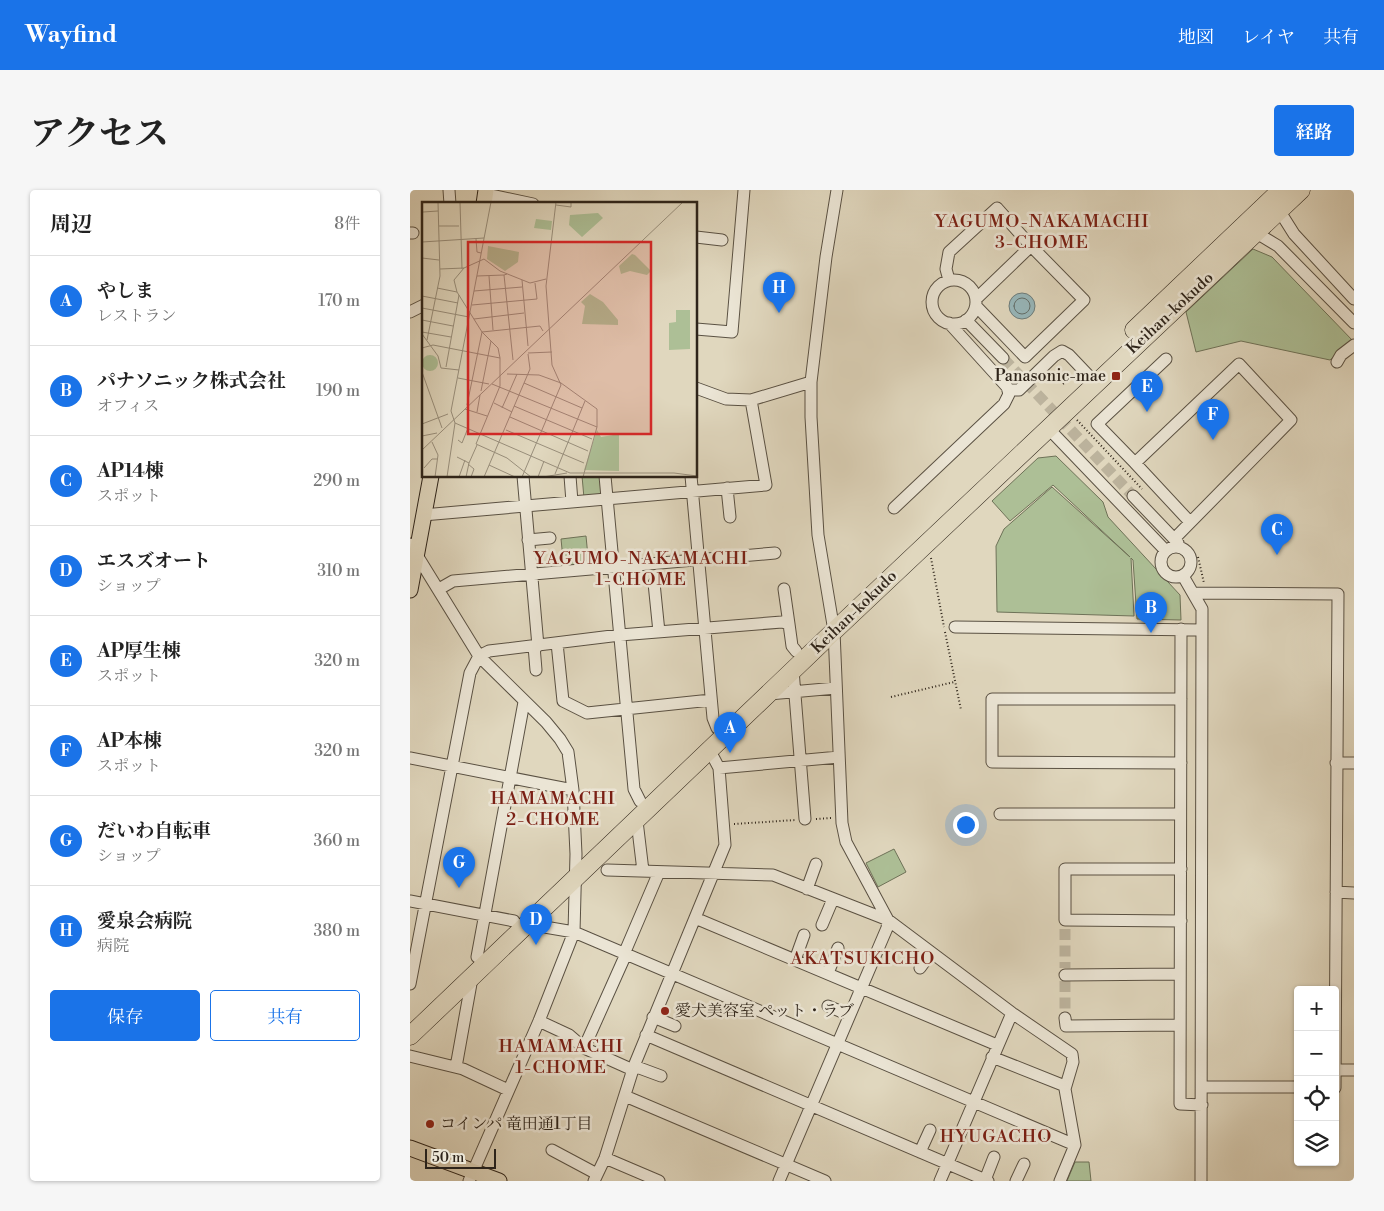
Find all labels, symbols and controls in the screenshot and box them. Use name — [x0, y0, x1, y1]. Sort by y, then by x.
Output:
text: Wayfind — [25, 20, 117, 50]
text: 地図 — [1178, 26, 1214, 49]
text: レイヤ — [1242, 26, 1295, 49]
text: 共有 — [1323, 26, 1359, 49]
button: 経路 — [1274, 105, 1354, 156]
text: アクセス — [30, 113, 169, 156]
inset map — [422, 202, 698, 478]
district label: YAGUMO-NAKAMACHI 3-CHOME — [934, 210, 1149, 254]
text: 周辺 — [50, 212, 92, 238]
text: 8件 — [334, 214, 360, 234]
street label: Keihan-kokudo — [1122, 268, 1218, 358]
pin: H — [763, 272, 795, 313]
text: やしま — [97, 279, 154, 303]
text: A — [60, 291, 72, 311]
text: 170 m — [318, 291, 360, 311]
text: レストラン — [97, 306, 177, 326]
place label: Panasonic-mae — [995, 366, 1106, 386]
text: パナソニック株式会社 — [97, 369, 286, 393]
marker: Panasonic-mae — [1110, 370, 1122, 382]
pin: E — [1131, 371, 1163, 412]
text: B — [60, 381, 72, 401]
text: 190 m — [316, 381, 360, 401]
text: オフィス — [97, 396, 159, 416]
pin: F — [1197, 399, 1229, 440]
text: AP14棟 — [97, 459, 164, 483]
text: C — [60, 471, 72, 491]
text: 290 m — [313, 471, 360, 491]
text: スポット — [97, 486, 161, 506]
pin: C — [1261, 514, 1293, 555]
district label: YAGUMO-NAKAMACHI 1-CHOME — [533, 547, 748, 591]
text: エスズオート — [97, 549, 211, 573]
text: D — [60, 561, 72, 581]
text: 310 m — [317, 561, 360, 581]
street label: Keihan-kokudo — [807, 566, 901, 658]
text: ショップ — [97, 576, 161, 596]
pin: B — [1135, 592, 1167, 633]
text: AP厚生棟 — [97, 639, 181, 663]
text: E — [60, 651, 72, 671]
text: 320 m — [314, 651, 360, 671]
text: スポット — [97, 666, 161, 686]
pin: A — [714, 712, 746, 753]
text: AP本棟 — [97, 729, 162, 753]
text: F — [60, 741, 72, 761]
text: 320 m — [314, 741, 360, 761]
text: スポット — [97, 756, 161, 776]
district label: HAMAMACHI 2-CHOME — [490, 787, 616, 831]
your location — [953, 812, 979, 838]
text: だいわ自転車 — [97, 819, 211, 843]
text: G — [60, 831, 72, 851]
text: 360 m — [314, 831, 360, 851]
text: ショップ — [97, 846, 161, 866]
pin: G — [443, 847, 475, 888]
pin: D — [520, 904, 552, 945]
text: 愛泉会病院 — [97, 909, 192, 933]
text: H — [59, 921, 73, 941]
text: 380 m — [313, 921, 360, 941]
text: 病院 — [97, 936, 129, 956]
district label: AKATSUKICHO — [790, 947, 935, 970]
map controls — [1294, 986, 1339, 1166]
button: + — [1294, 986, 1339, 1031]
button: 保存 — [50, 990, 200, 1041]
button: 共有 — [210, 990, 360, 1041]
place label: 愛犬美容室 ペット・ラブ — [675, 1001, 854, 1021]
marker: 愛犬美容室 ペット・ラブ — [659, 1005, 671, 1017]
button: − — [1294, 1031, 1339, 1076]
district label: HAMAMACHI 1-CHOME — [498, 1035, 624, 1079]
button: locate — [1294, 1076, 1339, 1121]
place label: コインパ 竜田通1丁目 — [440, 1114, 593, 1134]
marker: コインパ 竜田通1丁目 — [424, 1118, 436, 1130]
button: layers — [1294, 1121, 1339, 1166]
district label: HYUGACHO — [940, 1125, 1052, 1148]
scale bar — [425, 1146, 496, 1169]
text: 50 m — [432, 1149, 464, 1167]

